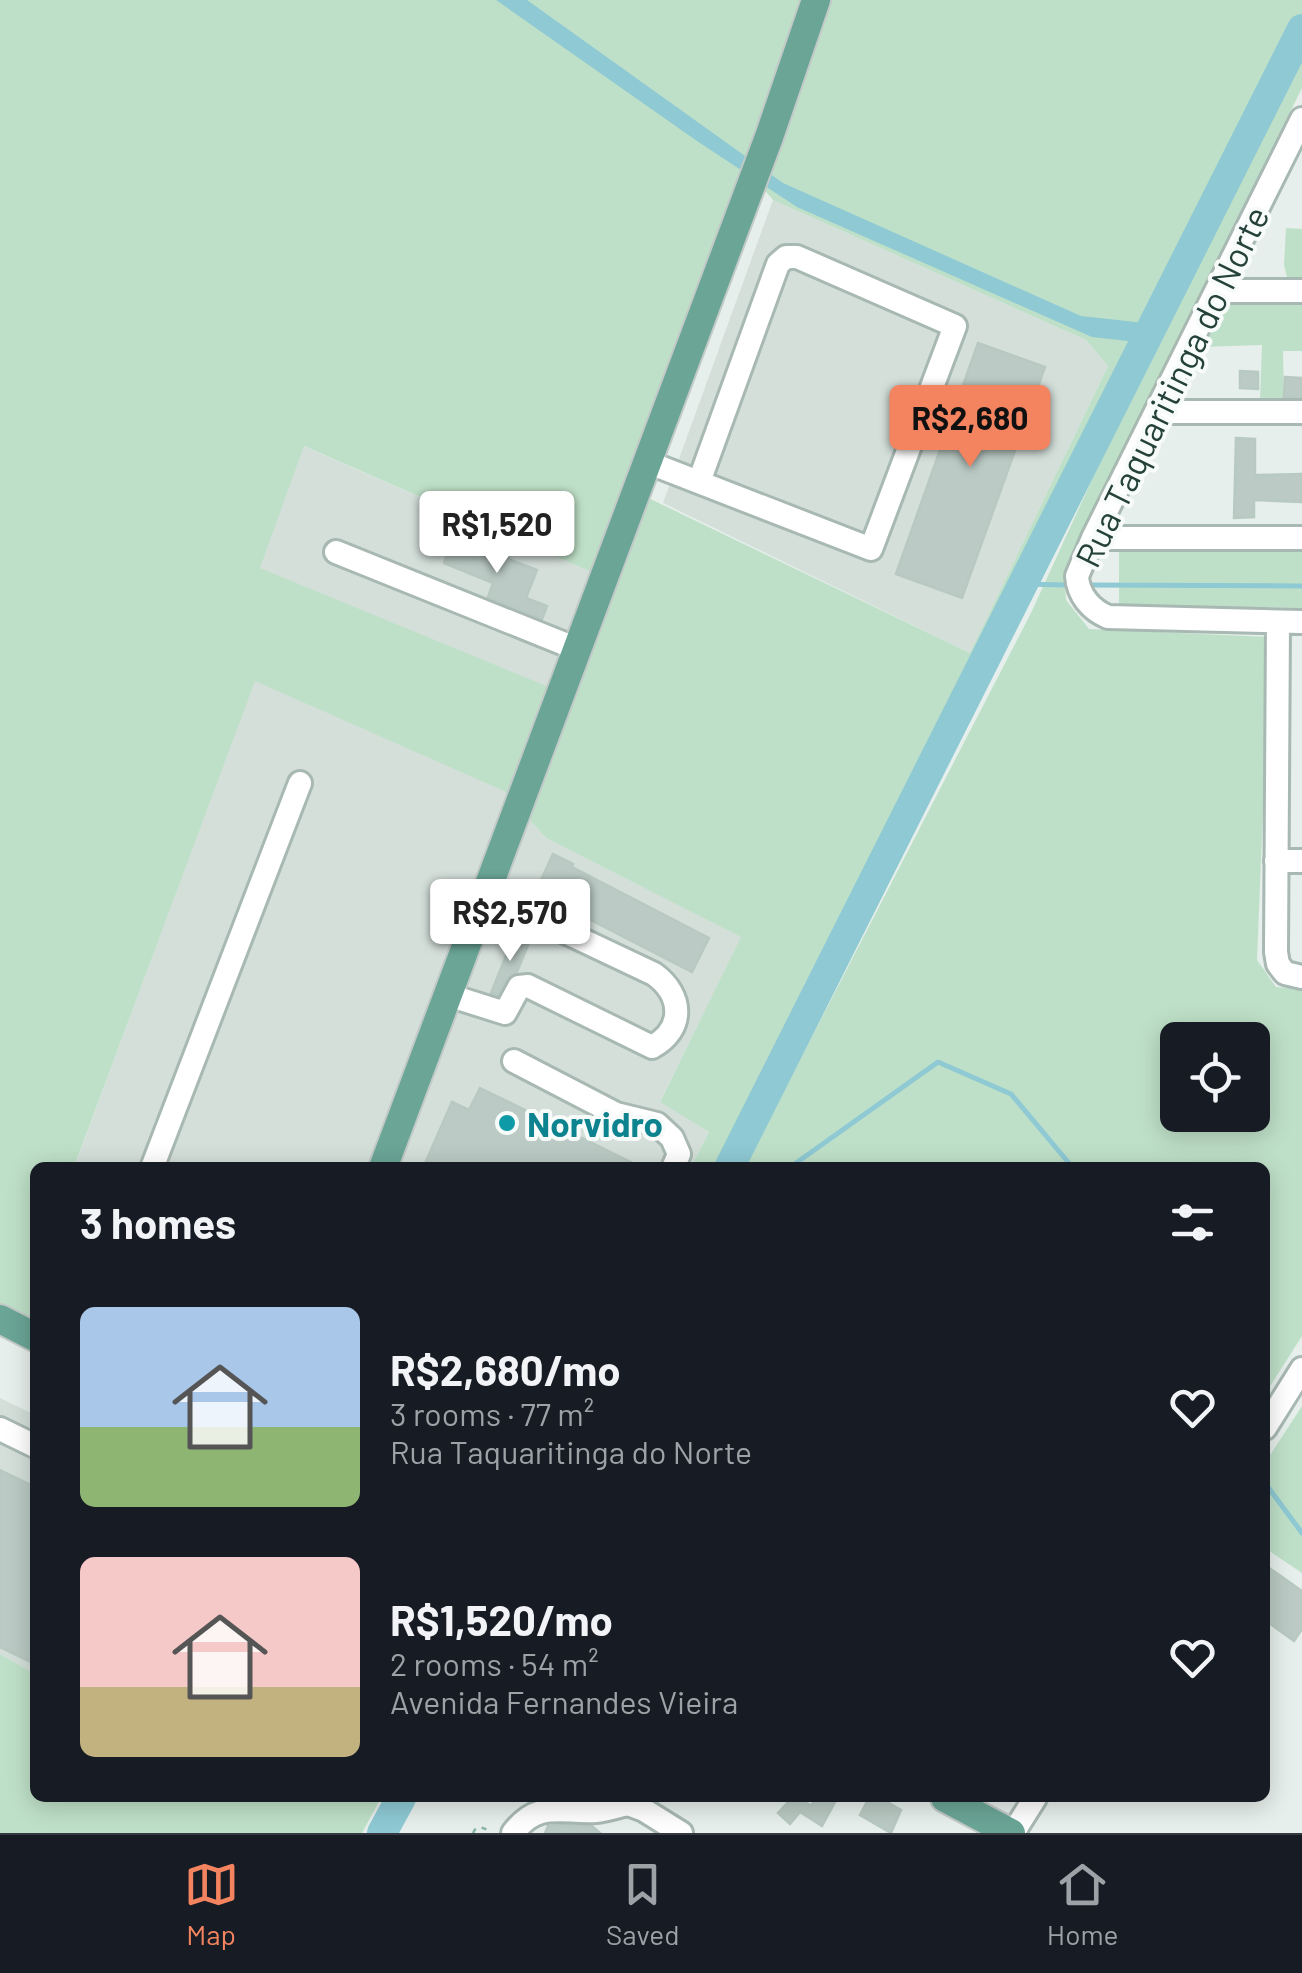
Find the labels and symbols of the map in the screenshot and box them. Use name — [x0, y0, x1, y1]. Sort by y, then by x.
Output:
street label: Rua Taquaritinga do Norte — [1065, 199, 1277, 573]
pin: R$2,680 — [878, 385, 1062, 470]
pin: R$1,520 — [405, 491, 589, 576]
pin: R$2,570 — [418, 879, 602, 964]
place label: Norvidro — [527, 1102, 663, 1144]
marker: Norvidro — [496, 1112, 518, 1134]

